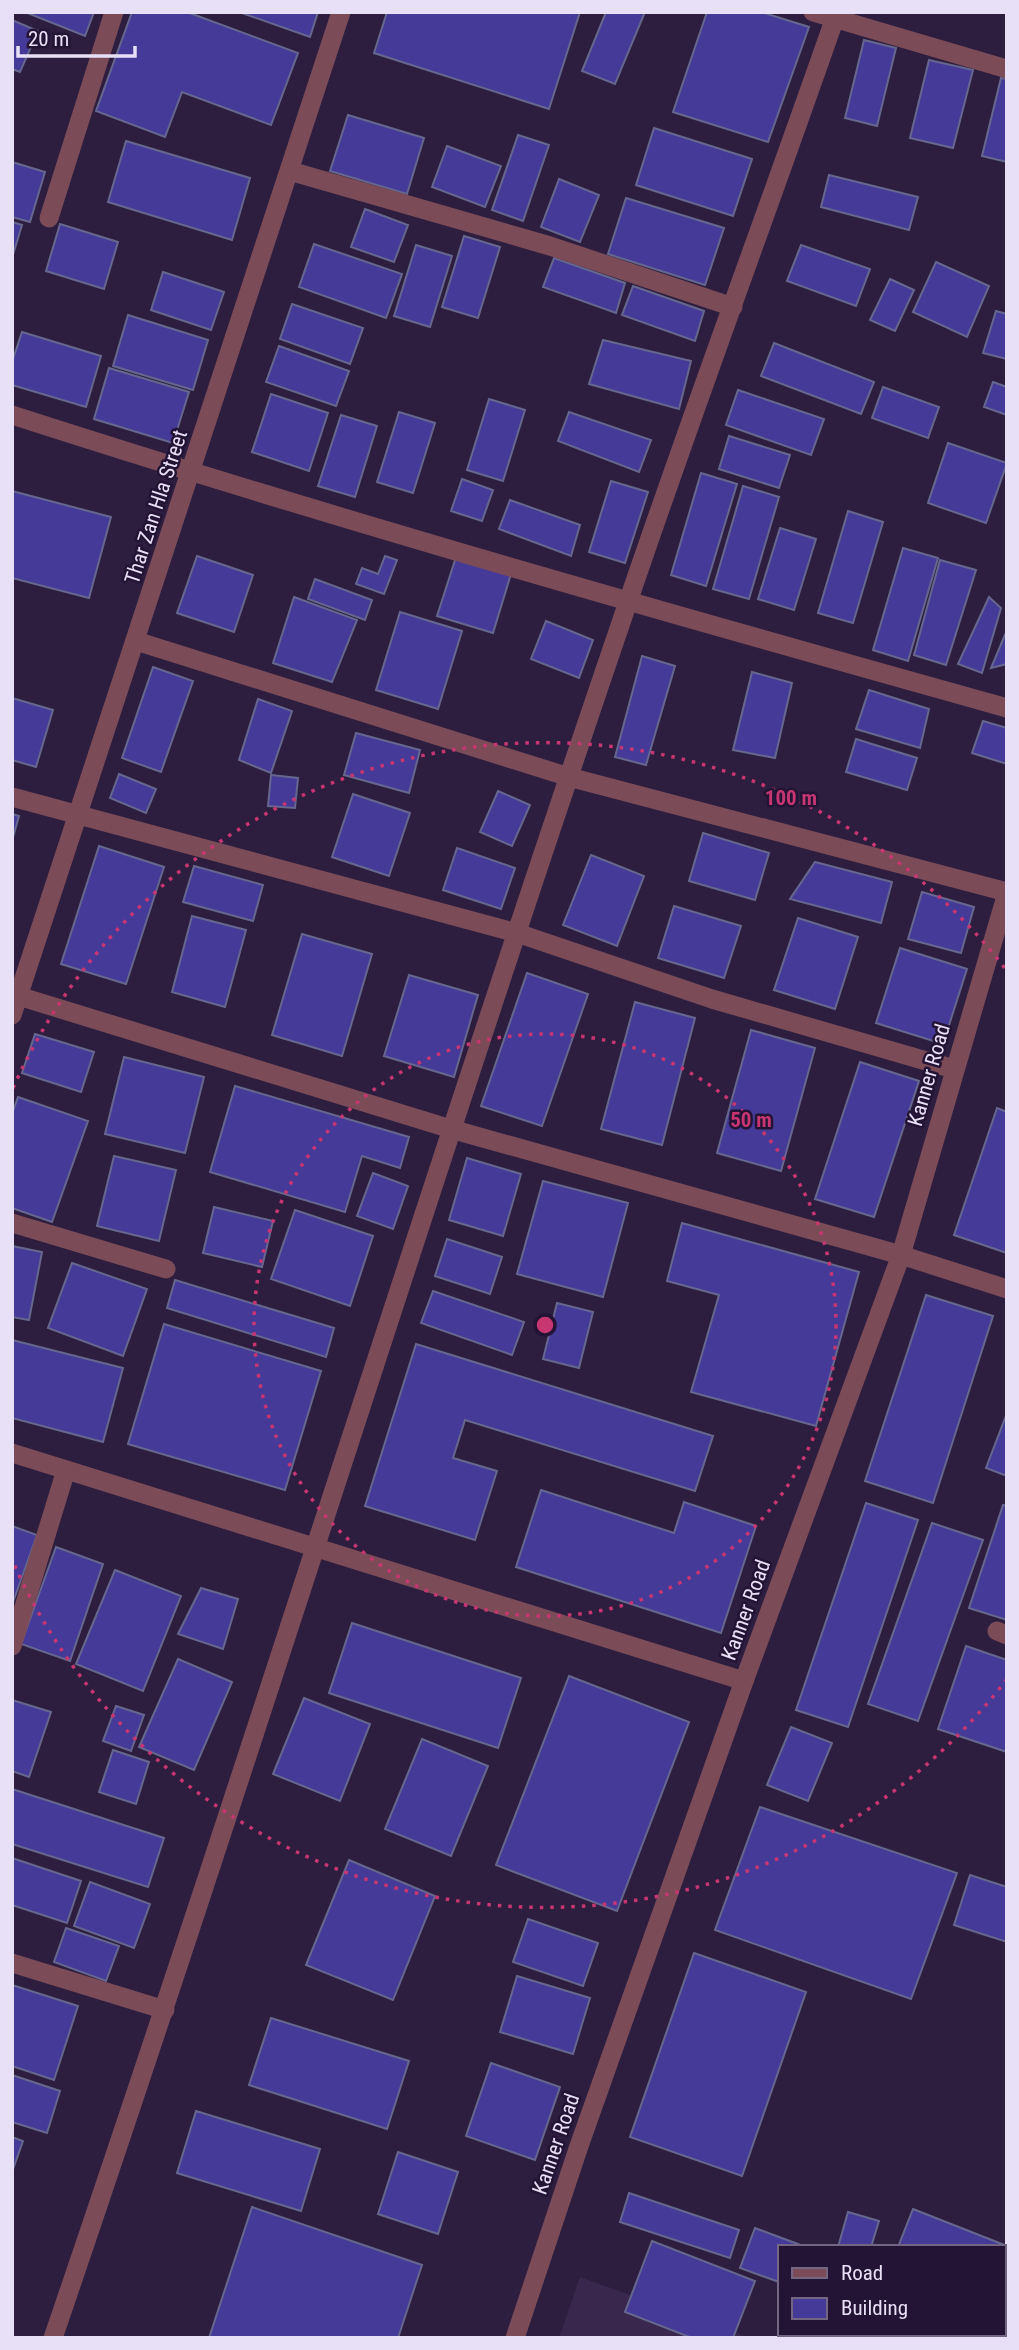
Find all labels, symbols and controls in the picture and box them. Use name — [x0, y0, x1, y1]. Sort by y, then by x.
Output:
scale bar — [18, 14, 135, 58]
text: 20 m — [28, 27, 69, 51]
street label: Thar Zan Hla Street — [120, 427, 192, 587]
text: 100 m — [765, 786, 817, 810]
street label: Kanner Road — [903, 1021, 955, 1129]
text: 50 m — [730, 1108, 772, 1132]
centre of rings — [533, 1313, 557, 1337]
street label: Kanner Road — [717, 1557, 775, 1663]
street label: Kanner Road — [528, 2090, 584, 2198]
legend — [778, 2245, 1005, 2336]
text: Road — [841, 2261, 883, 2285]
text: Building — [841, 2296, 908, 2320]

